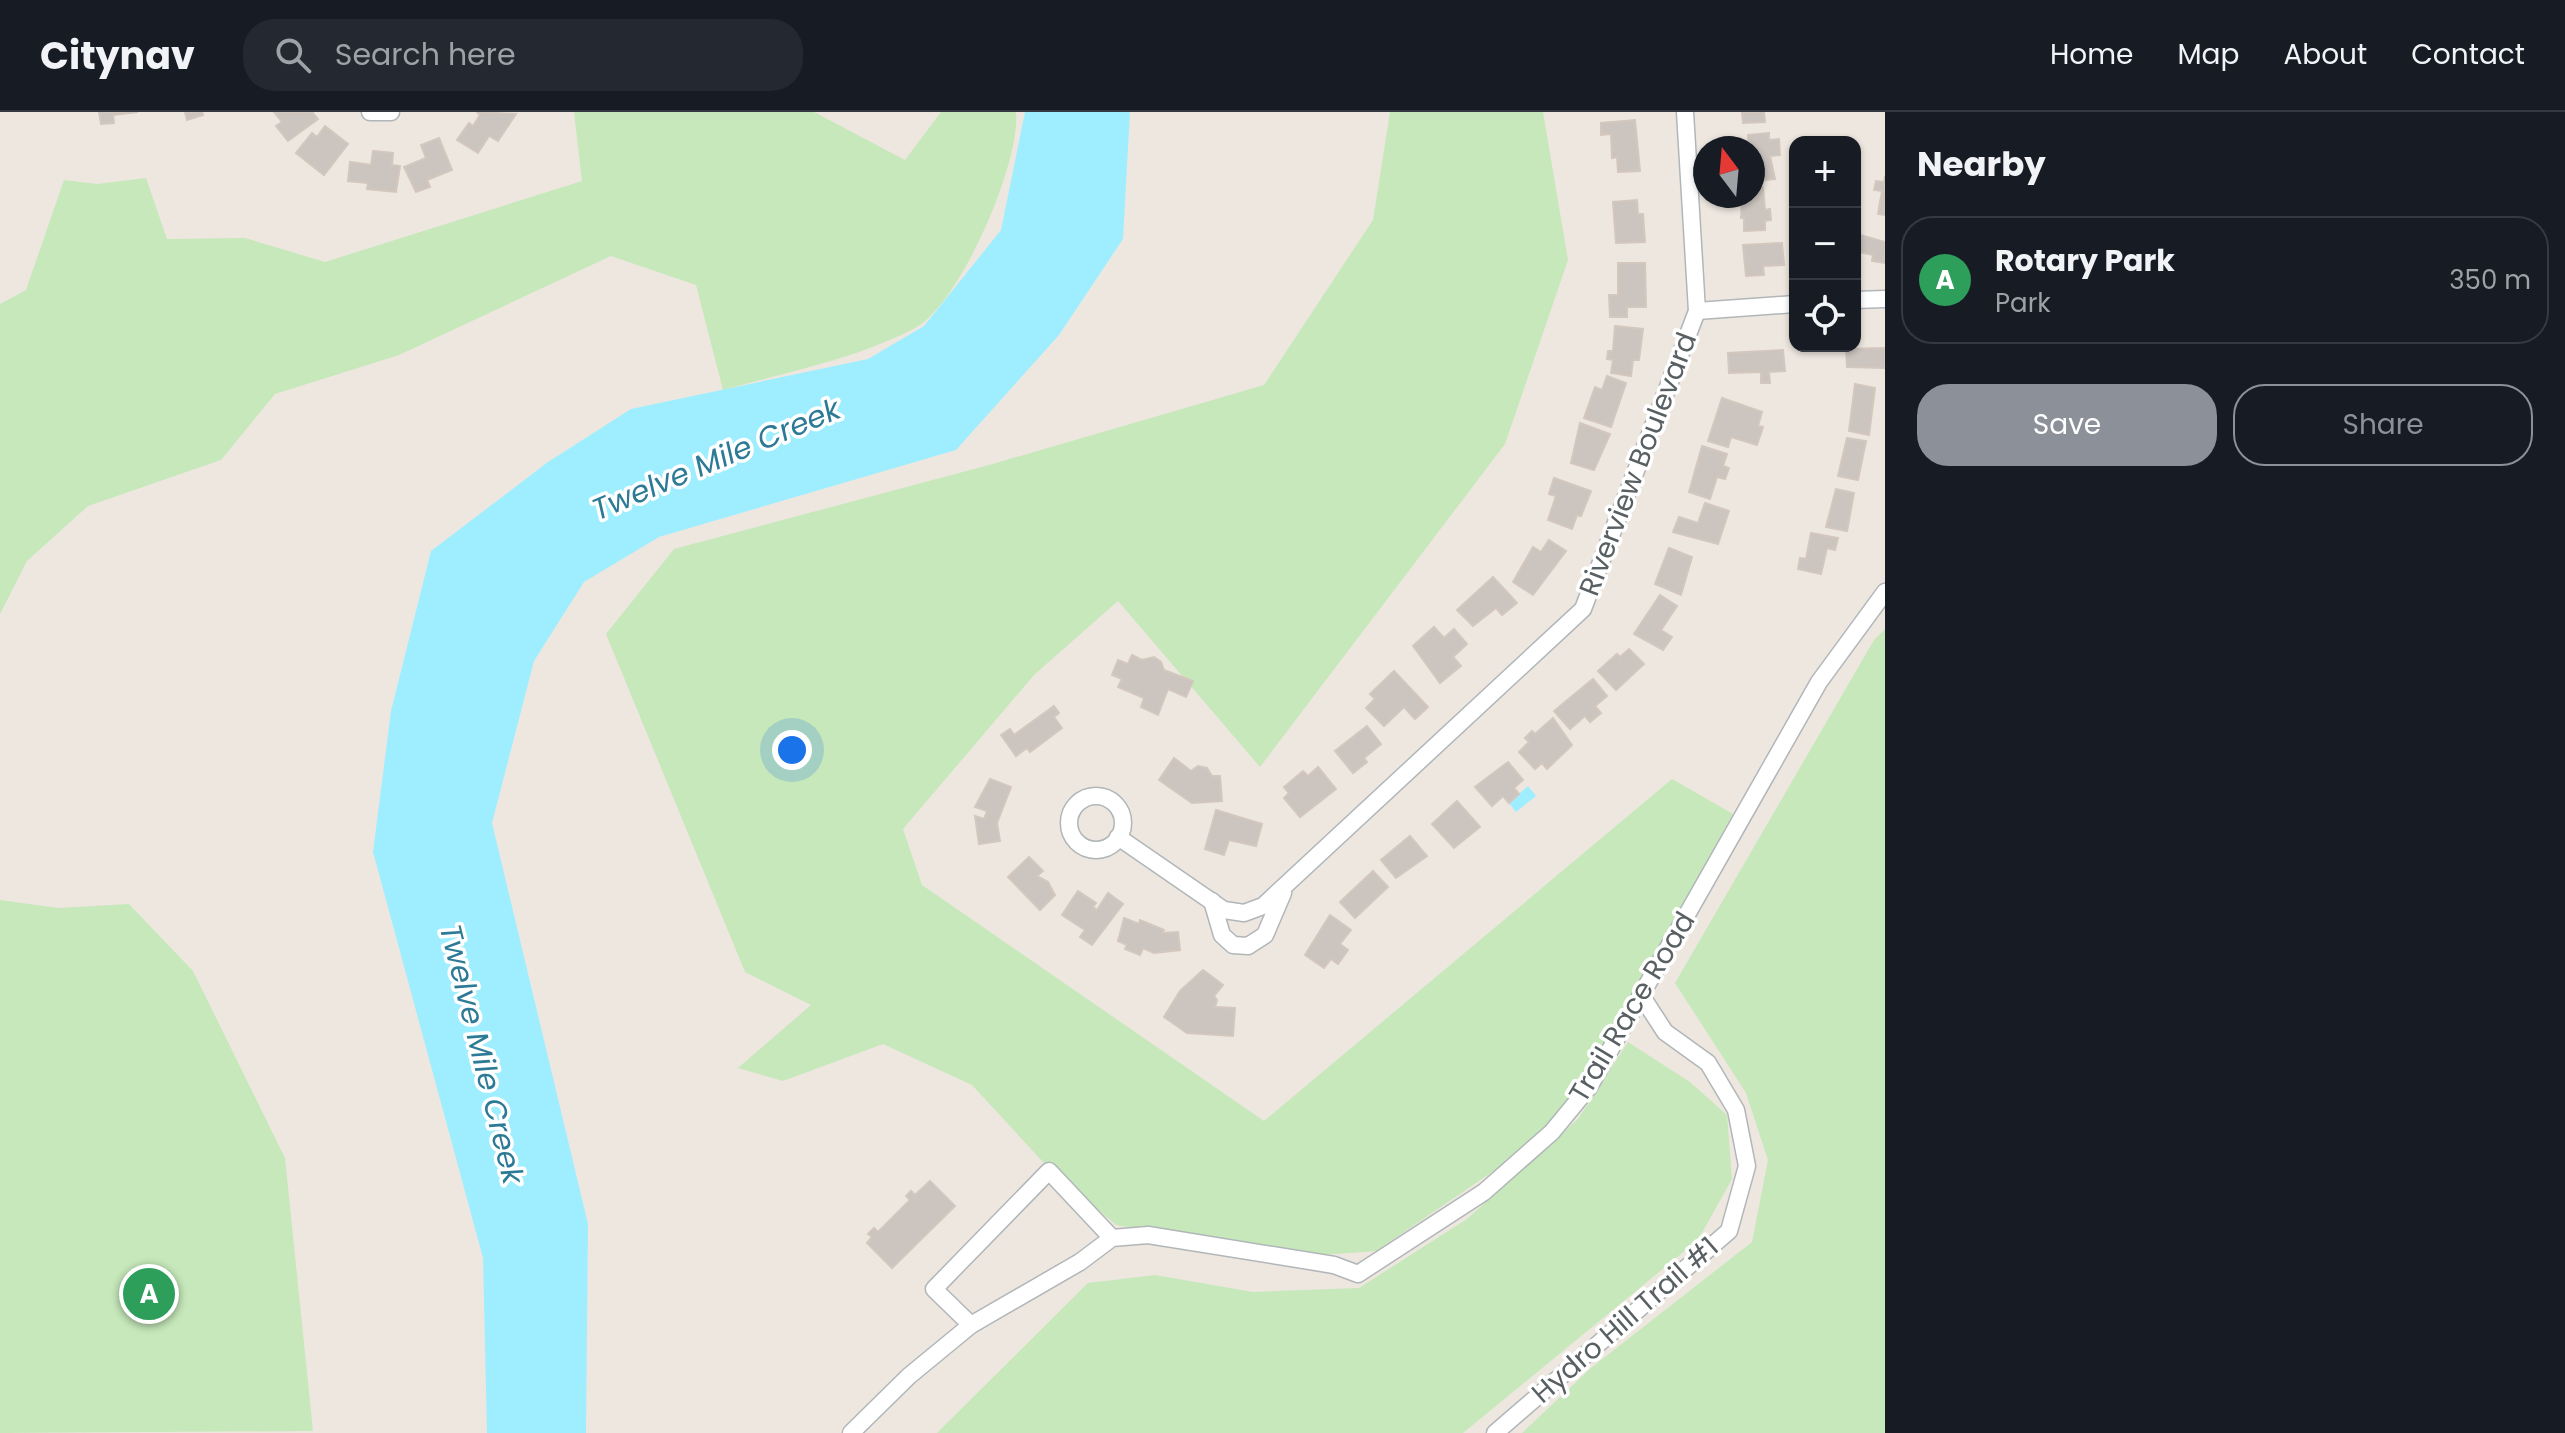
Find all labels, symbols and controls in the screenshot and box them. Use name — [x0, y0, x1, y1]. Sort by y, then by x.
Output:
search box — [243, 19, 803, 91]
text: Citynav — [40, 29, 195, 82]
icon: search — [271, 33, 315, 77]
text: Search here — [335, 33, 516, 76]
text: Home — [2050, 35, 2133, 74]
text: Map — [2177, 35, 2239, 74]
text: About — [2283, 35, 2367, 74]
text: Contact — [2411, 35, 2525, 74]
north arrow — [1693, 136, 1765, 208]
map controls — [1789, 136, 1861, 352]
button: + — [1789, 136, 1861, 208]
text: Nearby — [1917, 140, 2046, 188]
button: − — [1789, 208, 1861, 280]
text: Rotary Park — [1995, 239, 2175, 282]
text: A — [1935, 262, 1955, 298]
text: 350 m — [2449, 262, 2531, 298]
button: locate — [1789, 280, 1861, 352]
text: Park — [1995, 285, 2051, 321]
street label: Riverview Boulevard — [1570, 327, 1706, 601]
button: Save — [1917, 384, 2217, 466]
button: Share — [2233, 384, 2533, 466]
water label: Twelve Mile Creek — [585, 387, 848, 531]
your location — [772, 730, 812, 770]
street label: Trail Race Road — [1560, 904, 1704, 1110]
water label: Twelve Mile Creek — [429, 920, 535, 1190]
street label: Hydro Hill Trail #1 — [1523, 1228, 1727, 1412]
pin: A — [123, 1264, 175, 1324]

